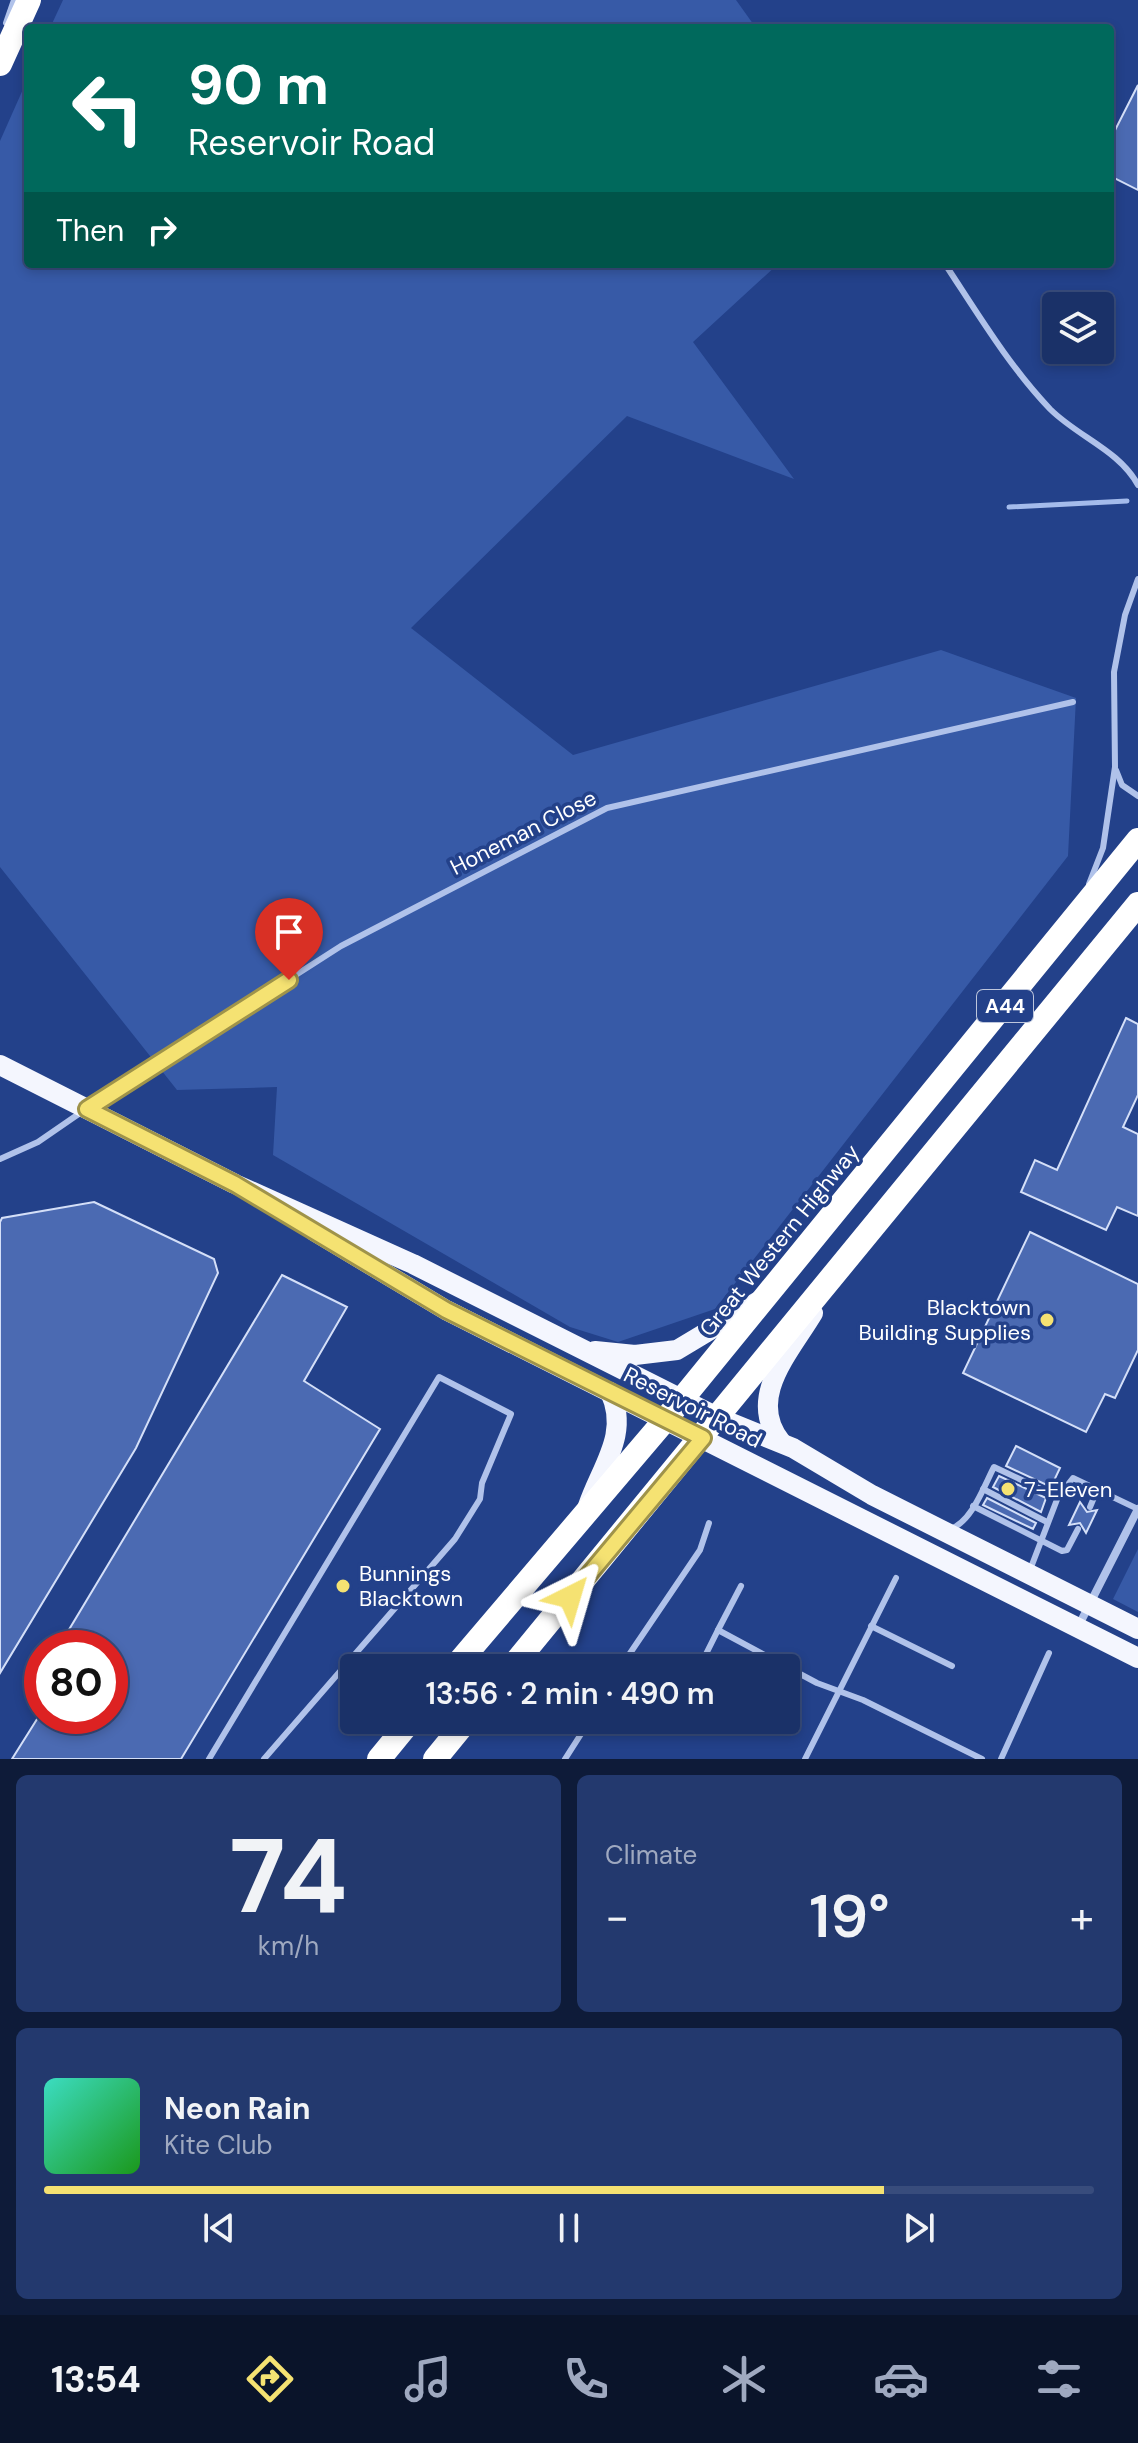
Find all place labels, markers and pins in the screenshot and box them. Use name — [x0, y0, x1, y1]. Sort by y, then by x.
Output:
pin — [255, 898, 323, 980]
place label: Blacktown Building Supplies — [858, 1293, 1031, 1347]
marker: Blacktown Building Supplies — [1038, 1311, 1056, 1329]
place label: 7-Eleven — [1024, 1475, 1112, 1504]
marker: 7-Eleven — [999, 1480, 1017, 1498]
place label: Bunnings Blacktown — [359, 1559, 463, 1613]
marker: Bunnings Blacktown — [334, 1577, 352, 1595]

